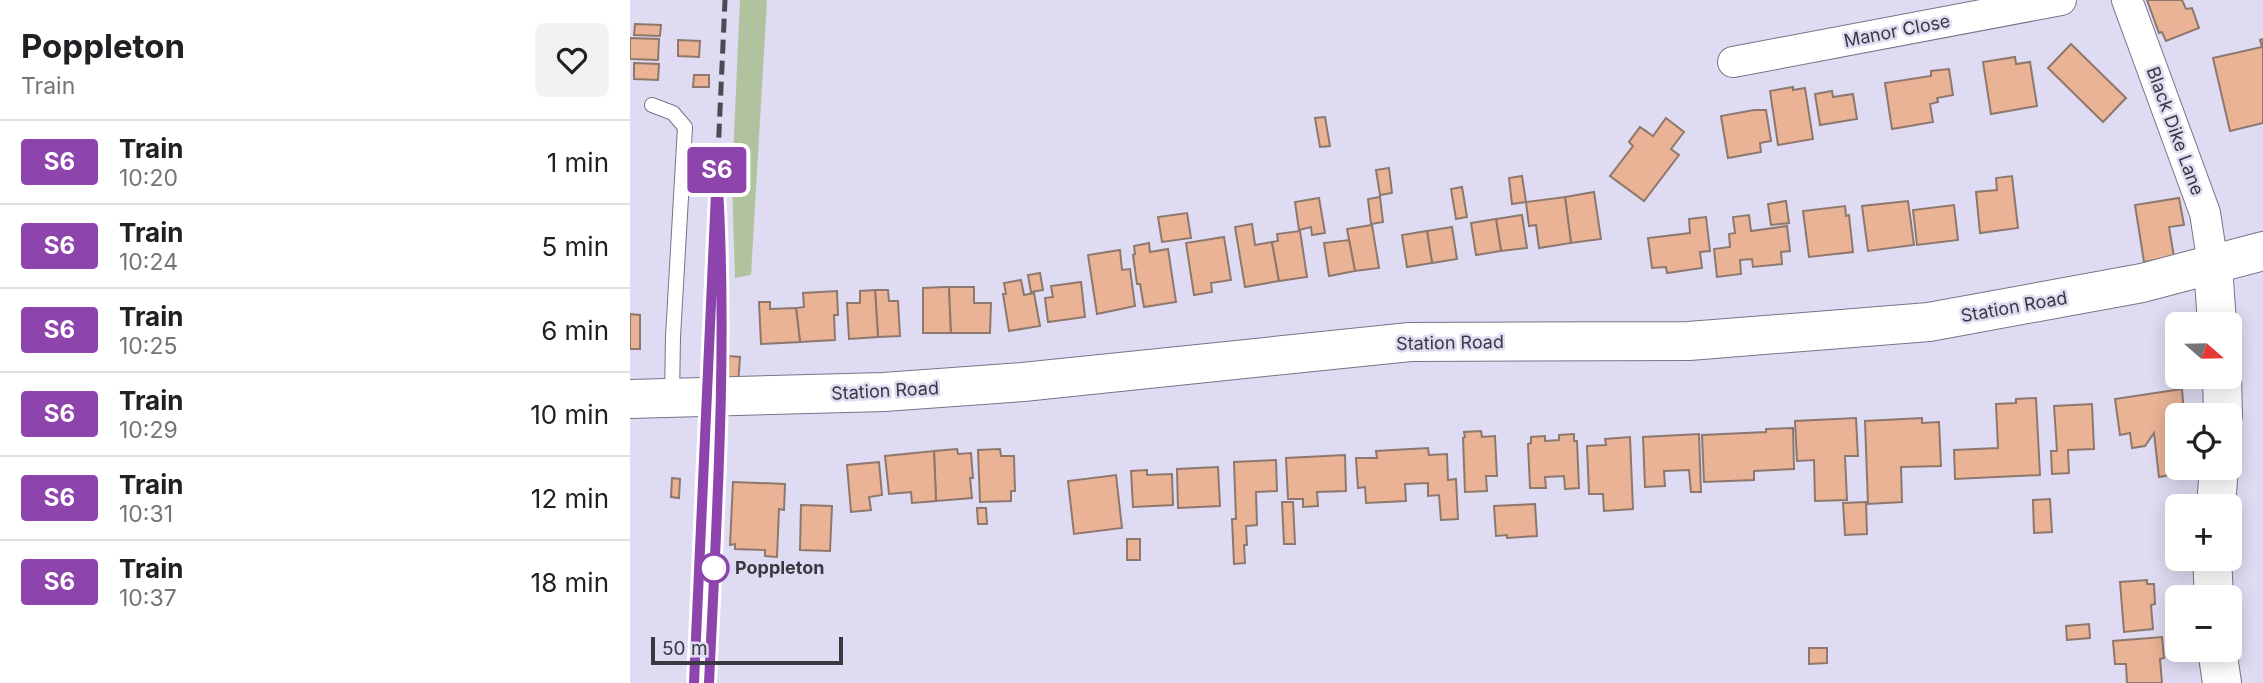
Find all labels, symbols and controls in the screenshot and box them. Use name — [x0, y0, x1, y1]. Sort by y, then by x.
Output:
street label: Manor Close — [1842, 10, 1952, 51]
button: heart — [535, 23, 609, 97]
text: Poppleton — [21, 26, 185, 66]
street label: Black Dike Lane — [2142, 64, 2208, 198]
text: Train — [21, 72, 75, 100]
text: Train — [119, 133, 183, 164]
text: S6 — [44, 147, 75, 176]
text: 1 min — [547, 147, 609, 178]
line badge: S6 — [686, 147, 749, 193]
text: S6 — [701, 155, 733, 184]
text: 10:20 — [119, 164, 178, 192]
text: Train — [119, 217, 183, 248]
text: S6 — [44, 231, 75, 260]
text: 5 min — [541, 231, 609, 262]
text: 10:24 — [119, 248, 178, 276]
street label: Station Road — [1959, 287, 2069, 326]
text: Train — [119, 301, 183, 332]
north arrow — [2165, 312, 2242, 388]
map controls — [2165, 312, 2242, 662]
text: S6 — [44, 315, 75, 344]
text: 6 min — [541, 315, 609, 346]
street label: Station Road — [1396, 331, 1504, 354]
text: 10:25 — [119, 332, 178, 360]
street label: Station Road — [831, 377, 939, 404]
text: Train — [119, 385, 183, 416]
text: S6 — [44, 399, 75, 428]
text: 10 min — [530, 399, 609, 430]
button: locate — [2165, 403, 2242, 480]
text: 10:29 — [119, 416, 178, 444]
text: Train — [119, 469, 183, 500]
text: S6 — [44, 483, 75, 512]
text: 12 min — [531, 483, 609, 514]
button: + — [2165, 494, 2242, 571]
text: 10:31 — [119, 500, 173, 528]
text: Train — [119, 553, 183, 584]
marker: Poppleton — [699, 553, 729, 583]
place label: Poppleton — [735, 557, 825, 578]
text: S6 — [44, 567, 75, 596]
text: 18 min — [531, 567, 609, 598]
text: 10:37 — [119, 584, 177, 612]
button: − — [2165, 585, 2242, 662]
scale bar — [651, 634, 844, 666]
text: 50 m — [662, 637, 708, 660]

